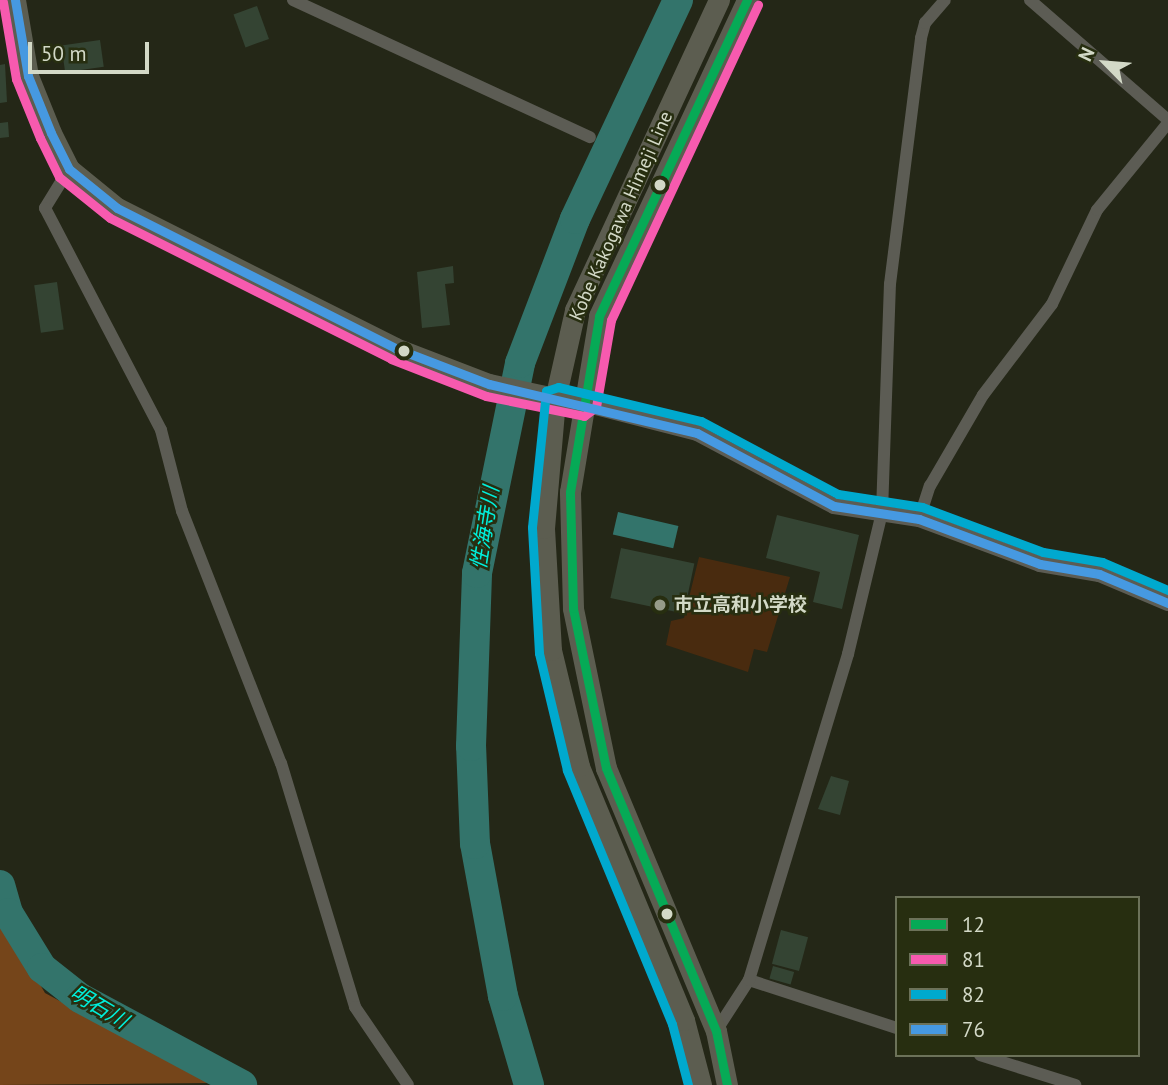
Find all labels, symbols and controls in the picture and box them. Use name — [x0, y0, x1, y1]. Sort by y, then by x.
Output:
scale bar — [32, 28, 152, 72]
north arrow — [1070, 28, 1140, 98]
text: 50 m — [41, 40, 87, 67]
text: N — [1072, 43, 1099, 65]
street label: Kobe Kakogawa Himeji Line — [564, 108, 678, 324]
unlabelled marker — [653, 178, 667, 192]
unlabelled marker — [397, 344, 411, 358]
water label: 性海寺川 — [466, 485, 504, 571]
place label: 市立高和小学校 — [674, 594, 807, 616]
marker: 市立高和小学校 — [652, 597, 668, 613]
legend — [895, 896, 1140, 1057]
unlabelled marker — [660, 907, 674, 921]
text: 12 — [962, 911, 985, 938]
text: 81 — [962, 946, 985, 973]
water label: 明石川 — [66, 980, 132, 1034]
text: 82 — [962, 981, 985, 1008]
text: 76 — [962, 1016, 985, 1043]

